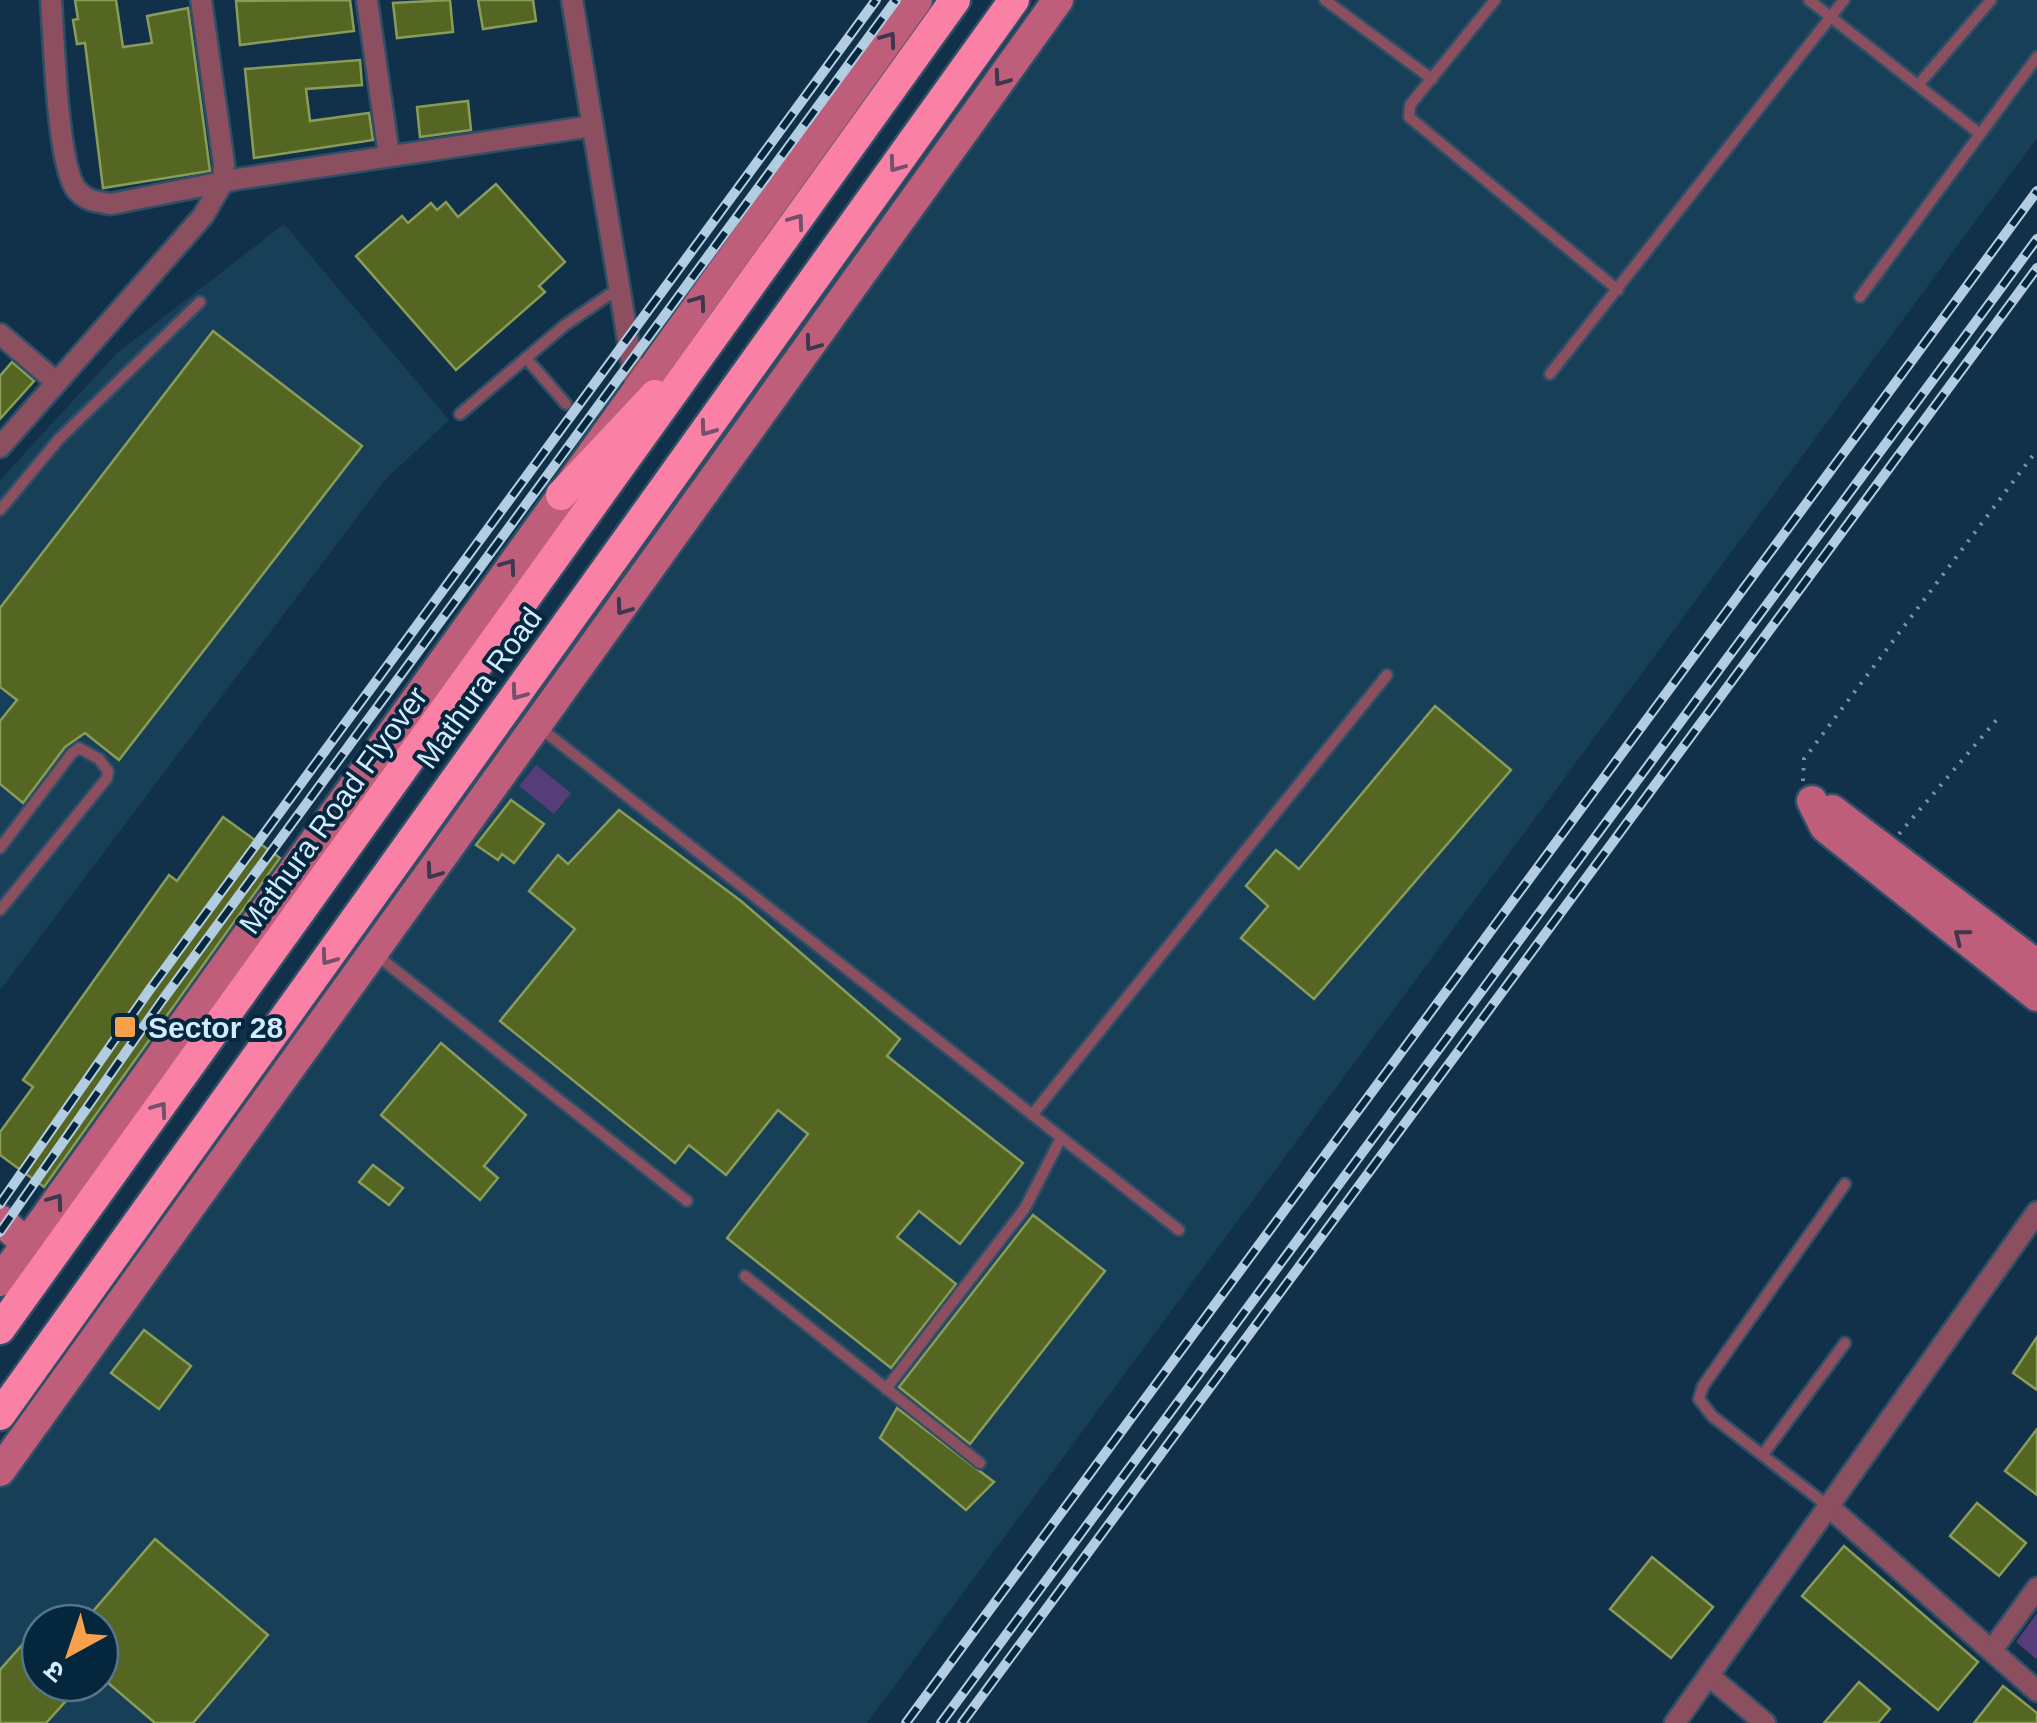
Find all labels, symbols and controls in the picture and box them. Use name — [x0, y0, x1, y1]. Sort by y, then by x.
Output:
one-way arrow — [878, 32, 895, 50]
one-way arrow — [995, 68, 1013, 87]
one-way arrow — [890, 153, 908, 172]
one-way arrow — [785, 214, 803, 233]
one-way arrow — [687, 295, 705, 313]
one-way arrow — [806, 332, 824, 351]
one-way arrow — [701, 418, 718, 436]
one-way arrow — [497, 559, 516, 578]
one-way arrow — [617, 597, 635, 615]
street label: Mathura Road — [410, 601, 548, 775]
street label: Mathura Road Flyover — [232, 680, 434, 940]
one-way arrow — [512, 682, 530, 701]
one-way arrow — [427, 861, 445, 879]
one-way arrow — [1954, 930, 1972, 948]
one-way arrow — [322, 946, 341, 965]
place label: Sector 28 — [148, 1011, 283, 1044]
marker: Sector 28 — [112, 1014, 138, 1040]
one-way arrow — [148, 1101, 166, 1120]
one-way arrow — [44, 1194, 62, 1212]
north arrow — [20, 1603, 120, 1703]
text: उ — [38, 1654, 70, 1689]

